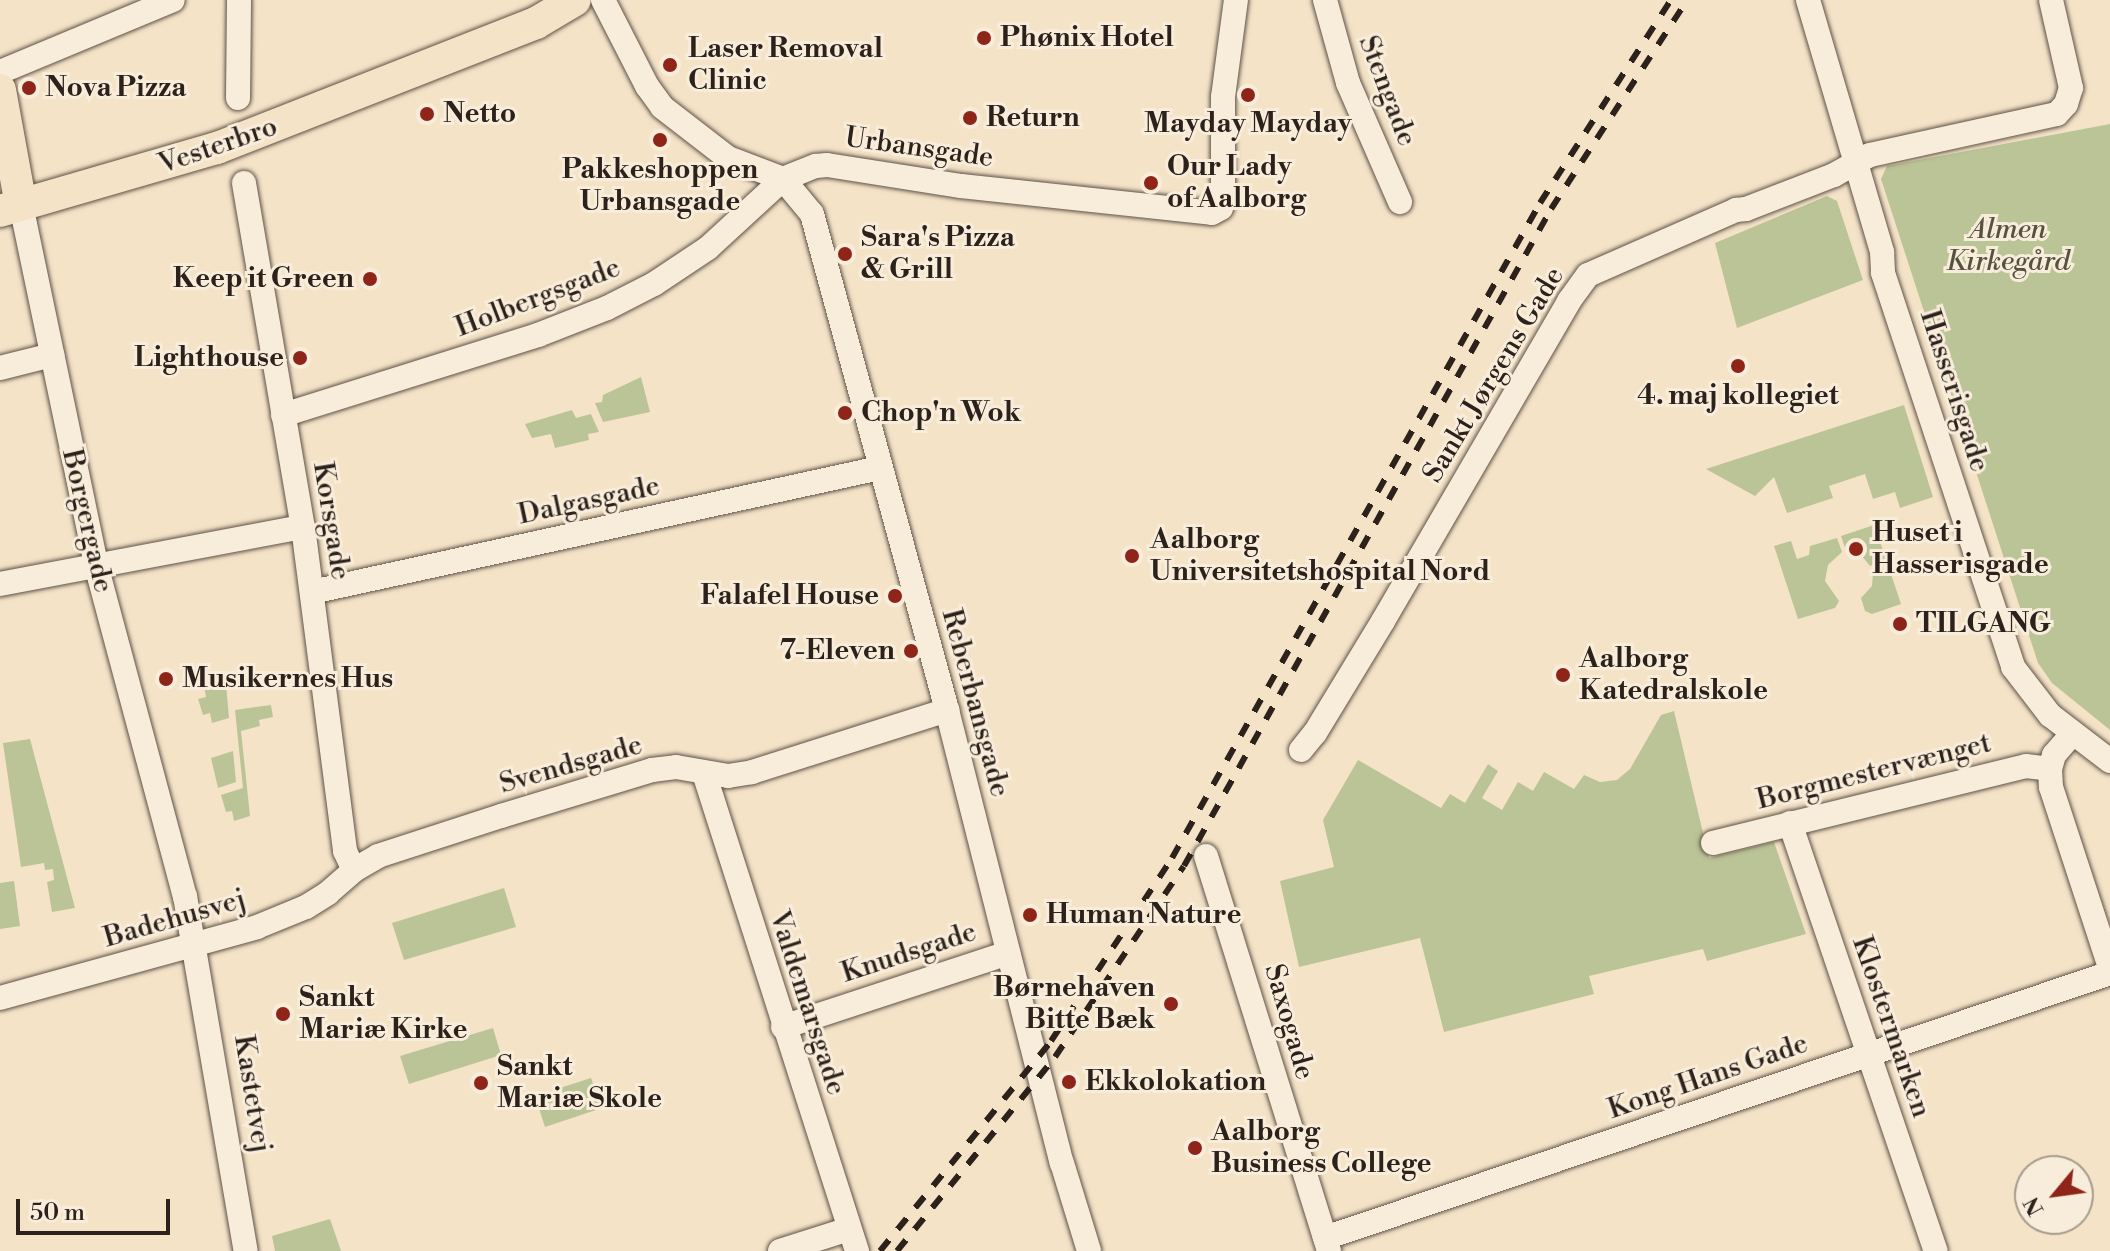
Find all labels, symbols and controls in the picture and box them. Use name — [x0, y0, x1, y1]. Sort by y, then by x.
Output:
place label: Phønix Hotel — [1000, 21, 1174, 55]
marker: Phønix Hotel — [975, 29, 993, 47]
street label: Stengade — [1351, 31, 1423, 151]
place label: Laser Removal Clinic — [688, 32, 883, 98]
marker: Laser Removal Clinic — [659, 54, 681, 76]
place label: Nova Pizza — [45, 71, 186, 105]
marker: Nova Pizza — [20, 79, 38, 97]
marker: Mayday Mayday — [1239, 86, 1257, 104]
place label: Netto — [443, 97, 516, 131]
place label: Return — [986, 101, 1080, 135]
marker: Netto — [418, 105, 436, 123]
place label: Mayday Mayday — [1144, 107, 1352, 141]
marker: Return — [961, 109, 979, 127]
street label: Vesterbro — [154, 110, 282, 182]
street label: Urbansgade — [843, 121, 995, 175]
marker: Pakkeshoppen Urbansgade — [651, 131, 669, 149]
place label: Our Lady of Aalborg — [1167, 150, 1306, 216]
place label: Pakkeshoppen Urbansgade — [562, 153, 758, 219]
marker: Our Lady of Aalborg — [1142, 174, 1160, 192]
park label: Almen Kirkegård — [1946, 213, 2070, 279]
place label: Sara's Pizza & Grill — [861, 221, 1015, 287]
marker: Sara's Pizza & Grill — [836, 245, 854, 263]
street label: Holbergsgade — [451, 251, 625, 345]
street label: Sankt Jørgens Gade — [1416, 261, 1572, 489]
place label: Keep it Green — [173, 262, 354, 296]
marker: Keep it Green — [361, 270, 379, 288]
street label: Hasserisgade — [1912, 306, 1996, 476]
place label: Lighthouse — [134, 341, 284, 375]
marker: Lighthouse — [291, 349, 309, 367]
marker: 4. maj kollegiet — [1729, 357, 1747, 375]
place label: 4. maj kollegiet — [1637, 379, 1839, 413]
place label: Chop'n Wok — [861, 396, 1021, 430]
marker: Chop'n Wok — [836, 404, 854, 422]
street label: Borgergade — [54, 446, 120, 596]
street label: Korsgade — [305, 460, 357, 582]
street label: Dalgasgade — [515, 470, 663, 532]
place label: Huset i Hasserisgade — [1872, 516, 2049, 582]
place label: Aalborg Universitetshospital Nord — [1150, 523, 1490, 589]
marker: Huset i Hasserisgade — [1847, 540, 1865, 558]
marker: Aalborg Universitetshospital Nord — [1121, 545, 1143, 567]
place label: Falafel House — [700, 579, 879, 613]
marker: Falafel House — [886, 587, 904, 605]
street label: Reberbansgade — [934, 605, 1016, 801]
place label: TILGANG — [1916, 607, 2051, 641]
marker: TILGANG — [1891, 615, 1909, 633]
place label: 7-Eleven — [779, 634, 895, 668]
marker: 7-Eleven — [902, 642, 920, 660]
place label: Aalborg Katedralskole — [1579, 642, 1768, 708]
place label: Musikernes Hus — [182, 662, 393, 696]
marker: Aalborg Katedralskole — [1554, 666, 1572, 684]
marker: Musikernes Hus — [157, 670, 175, 688]
street label: Borgmestervænget — [1754, 727, 1994, 817]
street label: Svendsgade — [496, 729, 646, 801]
street label: Badehusvej — [100, 883, 250, 955]
place label: Human Nature — [1046, 898, 1241, 932]
marker: Human Nature — [1021, 906, 1039, 924]
street label: Valdemarsgade — [761, 907, 853, 1099]
street label: Knudsgade — [837, 915, 981, 991]
street label: Klostermarken — [1844, 932, 1938, 1122]
street label: Saxogade — [1257, 961, 1321, 1083]
place label: Børnehaven Bitte Bæk — [993, 971, 1155, 1037]
place label: Sankt Mariæ Kirke — [299, 981, 468, 1047]
marker: Børnehaven Bitte Bæk — [1162, 995, 1180, 1013]
marker: Sankt Mariæ Kirke — [274, 1005, 292, 1023]
street label: Kong Hans Gade — [1604, 1027, 1812, 1127]
street label: Kastetvej — [226, 1033, 278, 1155]
place label: Sankt Mariæ Skole — [497, 1050, 662, 1116]
place label: Ekkolokation — [1085, 1065, 1266, 1099]
marker: Ekkolokation — [1060, 1073, 1078, 1091]
marker: Sankt Mariæ Skole — [472, 1074, 490, 1092]
place label: Aalborg Business College — [1211, 1115, 1432, 1181]
marker: Aalborg Business College — [1186, 1139, 1204, 1157]
north arrow — [2014, 1155, 2094, 1235]
scale bar — [20, 1183, 174, 1233]
text: N — [2018, 1192, 2050, 1220]
text: 50 m — [30, 1198, 85, 1228]

